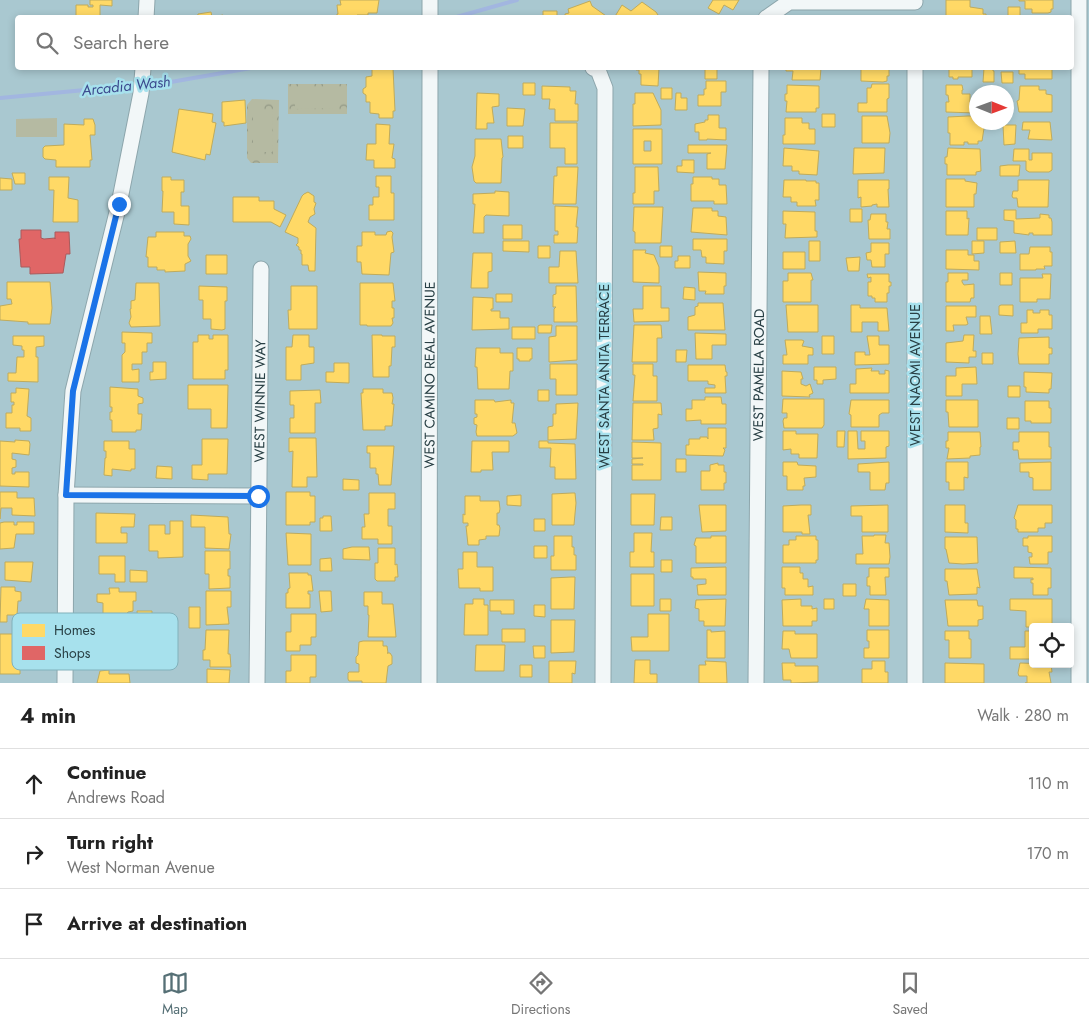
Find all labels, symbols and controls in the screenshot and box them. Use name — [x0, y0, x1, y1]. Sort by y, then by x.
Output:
search box — [15, 15, 1074, 70]
icon: search — [33, 29, 61, 57]
text: Search here — [73, 29, 169, 56]
water label: Arcadia Wash — [79, 70, 172, 102]
north arrow — [969, 85, 1014, 130]
route end — [108, 193, 131, 216]
street label: WEST CAMINO REAL AVENUE — [419, 281, 440, 469]
street label: WEST SANTA ANITA TERRACE — [594, 284, 614, 468]
street label: WEST NAOMI AVENUE — [905, 304, 925, 446]
street label: WEST PAMELA ROAD — [748, 309, 769, 441]
street label: WEST WINNIE WAY — [249, 339, 270, 463]
route start — [247, 485, 270, 508]
legend — [12, 613, 178, 670]
text: Homes — [54, 620, 96, 640]
map controls — [1029, 623, 1074, 668]
button: locate — [1029, 623, 1074, 668]
text: Shops — [54, 643, 91, 663]
text: 4 min — [20, 701, 76, 731]
text: Walk · 280 m — [977, 704, 1069, 727]
text: Continue — [67, 759, 146, 786]
icon: ahead — [20, 770, 48, 798]
text: 110 m — [1028, 772, 1069, 795]
text: Andrews Road — [67, 786, 165, 809]
text: Turn right — [67, 829, 153, 856]
icon: right — [20, 840, 48, 868]
text: 170 m — [1027, 842, 1069, 865]
text: West Norman Avenue — [67, 856, 215, 879]
icon: arrive — [20, 910, 48, 938]
text: Arrive at destination — [67, 910, 247, 937]
tab: Map — [161, 969, 189, 1019]
tab: Directions — [511, 969, 570, 1019]
tab: Saved — [892, 969, 928, 1019]

